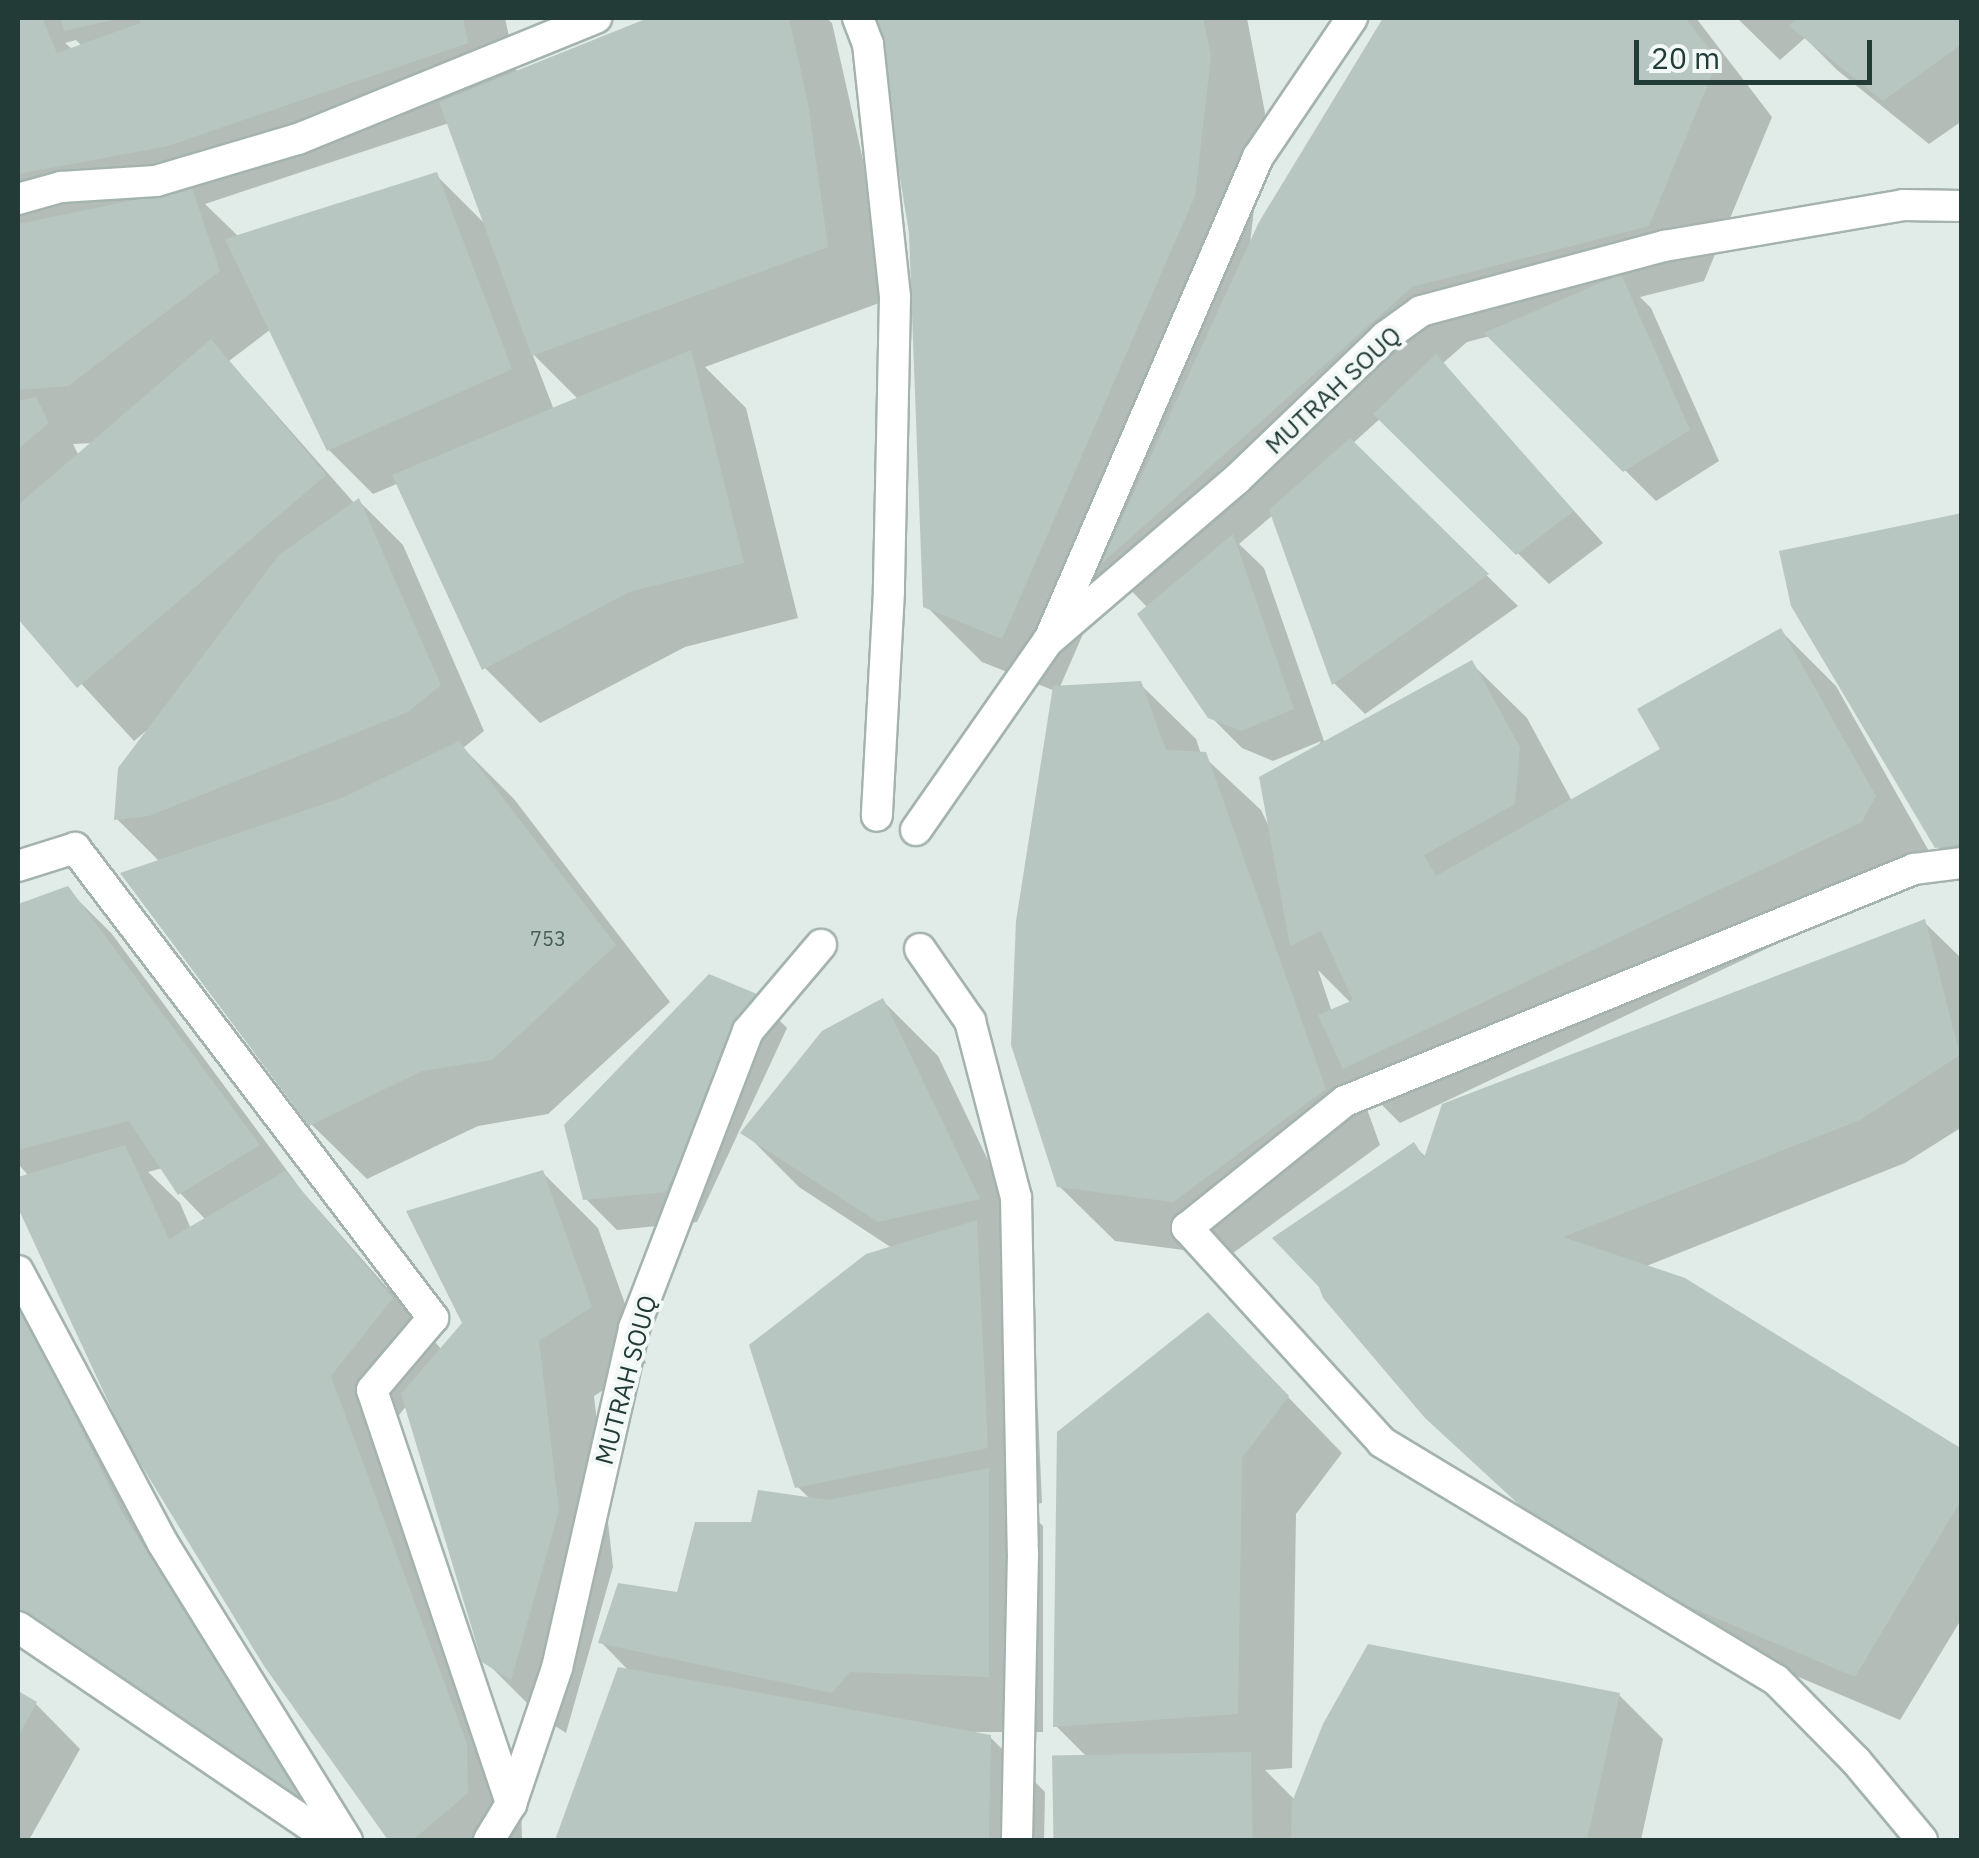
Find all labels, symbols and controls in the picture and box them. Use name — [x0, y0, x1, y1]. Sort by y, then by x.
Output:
scale bar — [1639, 20, 1876, 82]
text: 20 m — [1651, 38, 1720, 77]
street label: MUTRAH SOUQ — [1259, 320, 1407, 460]
house number: 753 — [530, 926, 566, 950]
street label: MUTRAH SOUQ — [589, 1292, 663, 1468]

